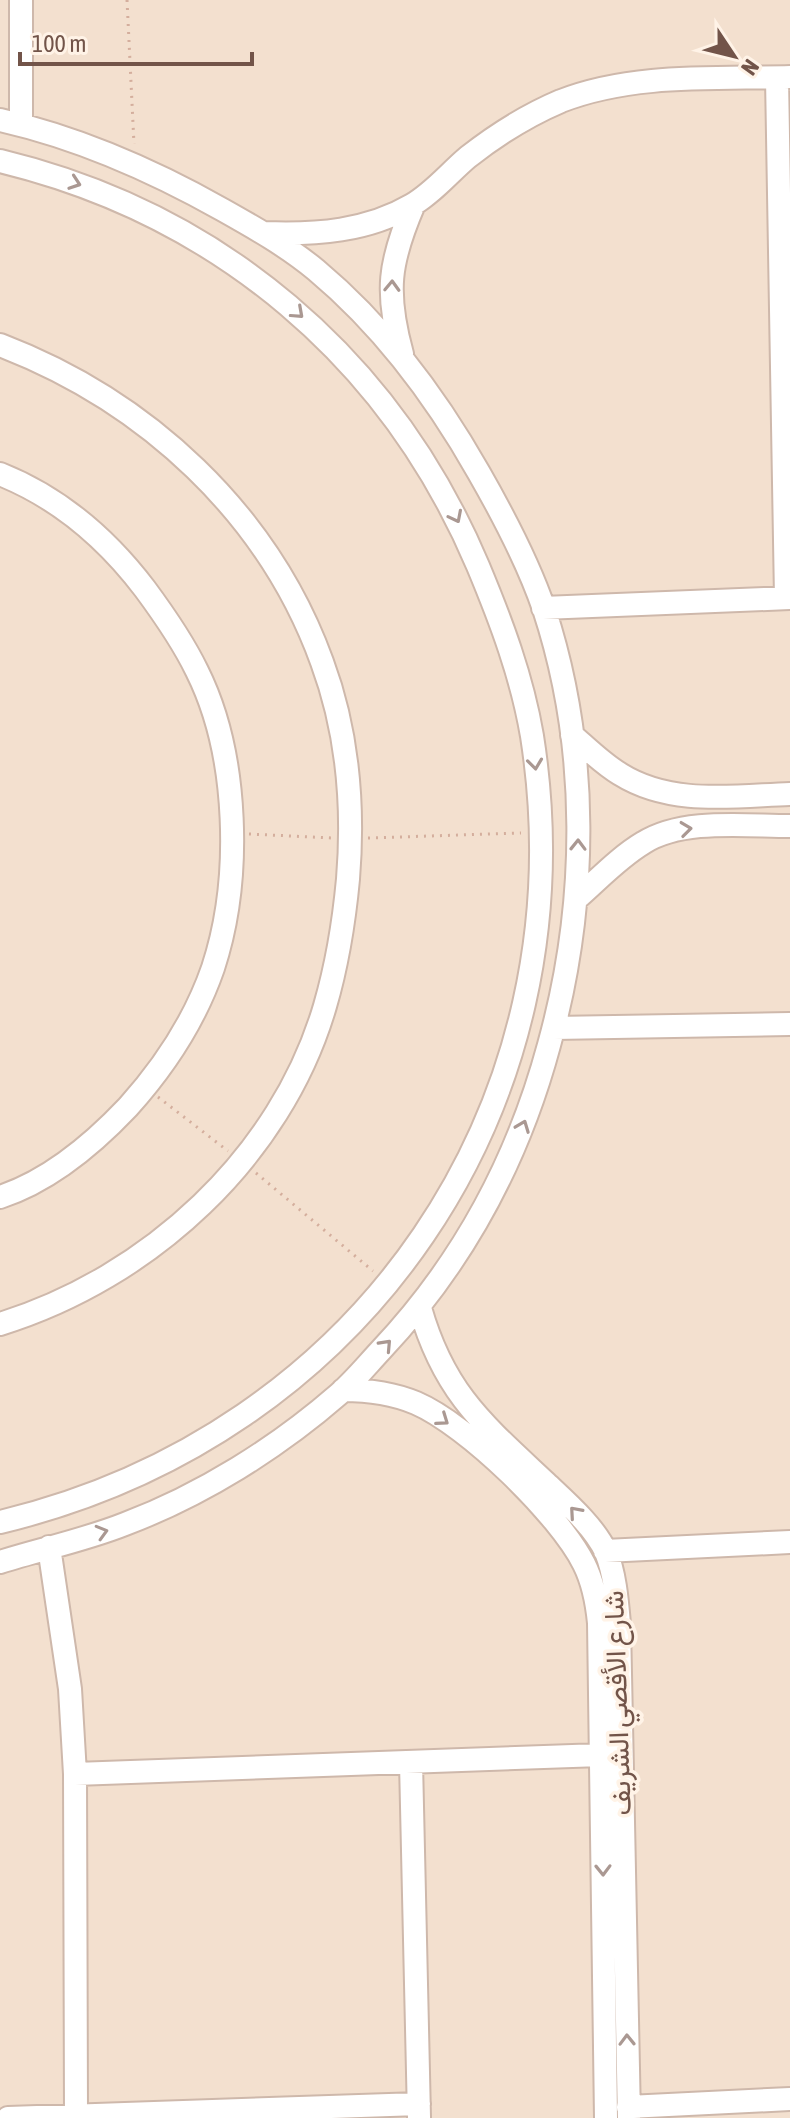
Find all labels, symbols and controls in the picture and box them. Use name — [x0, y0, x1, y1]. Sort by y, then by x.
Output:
scale bar — [20, 16, 252, 66]
north arrow — [694, 16, 774, 96]
text: 100 m — [32, 30, 86, 57]
text: N — [736, 55, 765, 80]
one-way arrow — [67, 173, 81, 190]
one-way arrow — [384, 279, 401, 291]
one-way arrow — [289, 304, 303, 318]
one-way arrow — [446, 509, 462, 524]
one-way arrow — [526, 757, 543, 770]
one-way arrow — [680, 820, 693, 837]
one-way arrow — [569, 838, 587, 851]
one-way arrow — [513, 1120, 530, 1134]
one-way arrow — [376, 1340, 391, 1354]
one-way arrow — [434, 1410, 448, 1424]
one-way arrow — [570, 1507, 585, 1521]
one-way arrow — [94, 1525, 108, 1541]
street label: شارع الأقصي الشريف — [597, 1590, 644, 1816]
one-way arrow — [594, 1864, 611, 1877]
one-way arrow — [618, 2033, 635, 2046]

